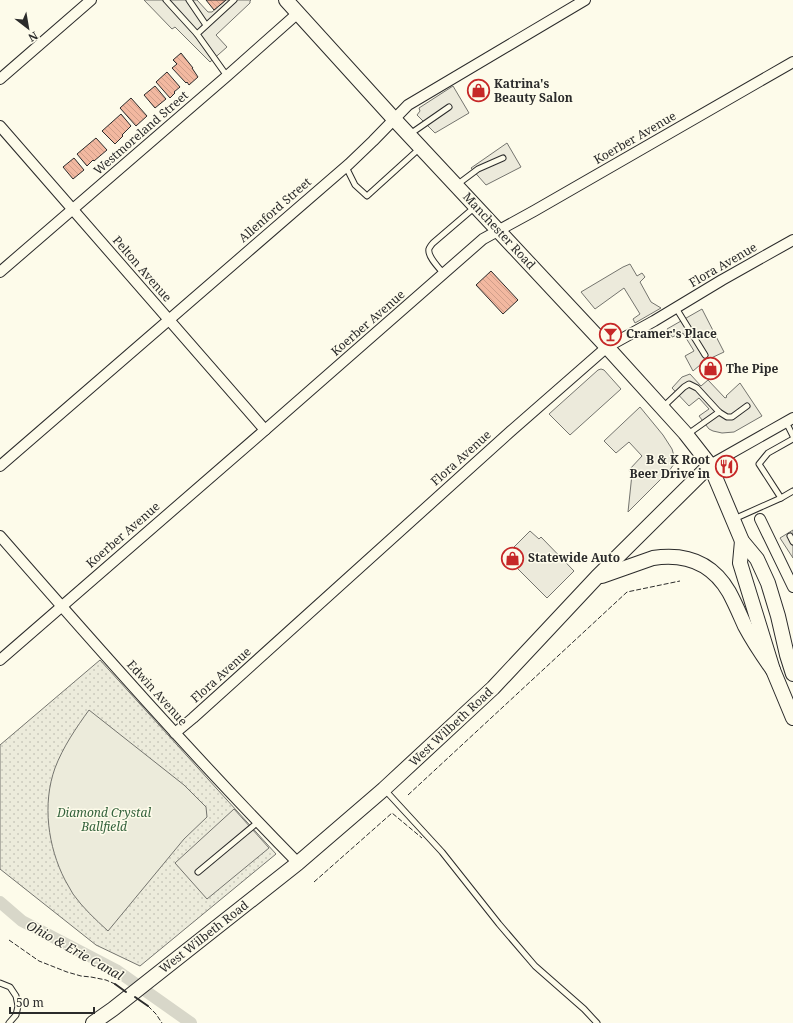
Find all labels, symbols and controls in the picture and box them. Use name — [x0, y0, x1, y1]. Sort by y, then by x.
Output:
north arrow — [8, 8, 48, 48]
text: N — [26, 28, 41, 46]
place label: Katrina's Beauty Salon — [494, 75, 573, 106]
shop icon: Katrina's Beauty Salon — [466, 78, 492, 104]
street label: Westmoreland Street — [90, 87, 192, 179]
street label: Koerber Avenue — [590, 107, 679, 168]
street label: Allenford Street — [235, 173, 315, 246]
street label: Manchester Road — [459, 188, 540, 273]
street label: Pelton Avenue — [109, 232, 176, 305]
street label: Flora Avenue — [686, 238, 760, 291]
street label: Koerber Avenue — [327, 286, 408, 359]
bar icon: Cramer's Place — [598, 321, 624, 347]
place label: Cramer's Place — [626, 325, 717, 342]
shop icon: The Pipe — [698, 356, 724, 382]
place label: The Pipe — [726, 360, 778, 377]
street label: Flora Avenue — [427, 426, 495, 489]
place label: B & K Root Beer Drive in — [630, 451, 710, 482]
restaurant icon: B & K Root Beer Drive in — [713, 454, 739, 480]
street label: Koerber Avenue — [82, 498, 163, 571]
shop icon: Statewide Auto — [499, 545, 525, 571]
place label: Statewide Auto — [528, 549, 620, 566]
street label: Flora Avenue — [187, 643, 255, 706]
street label: Edwin Avenue — [123, 656, 191, 729]
street label: West Wilbeth Road — [405, 683, 497, 770]
park label: Diamond Crystal Ballfield — [56, 804, 151, 835]
street label: West Wilbeth Road — [156, 896, 252, 977]
water label: Ohio & Erie Canal — [23, 916, 127, 984]
scale bar — [10, 989, 94, 1015]
text: 50 m — [16, 994, 44, 1011]

